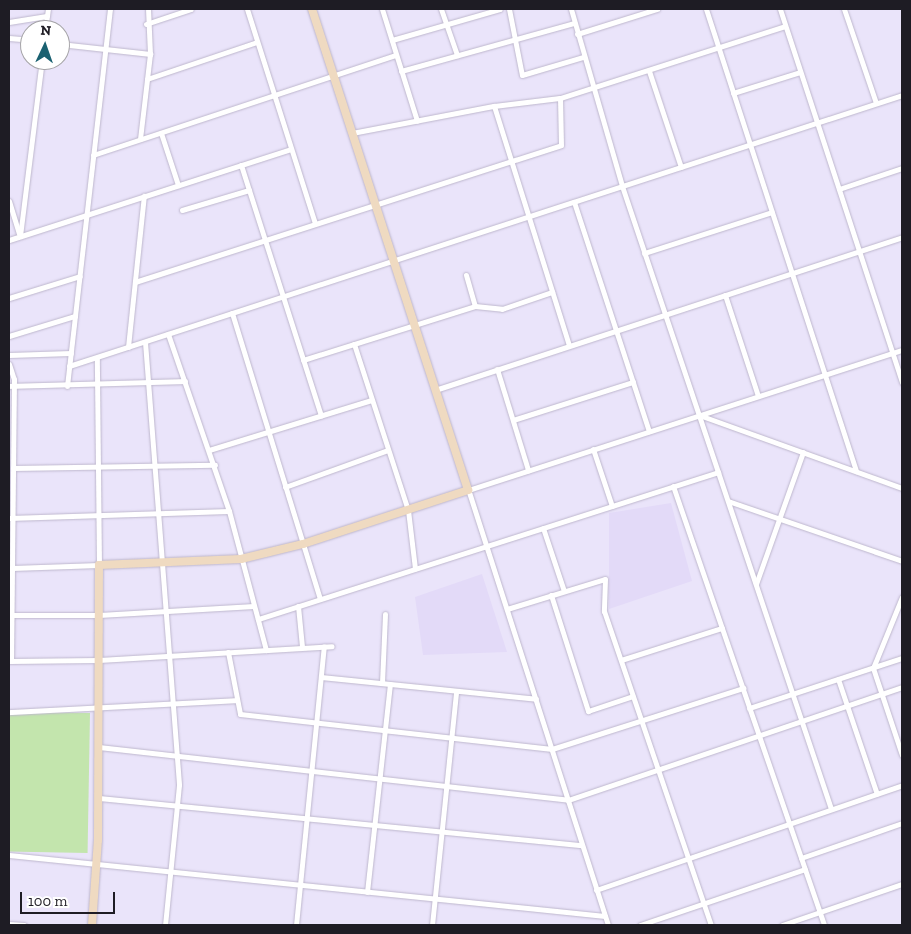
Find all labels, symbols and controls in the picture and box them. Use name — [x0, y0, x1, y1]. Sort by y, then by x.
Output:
north arrow — [20, 20, 70, 70]
text: N — [40, 22, 52, 39]
scale bar — [22, 882, 118, 914]
text: 100 m — [28, 892, 67, 910]

